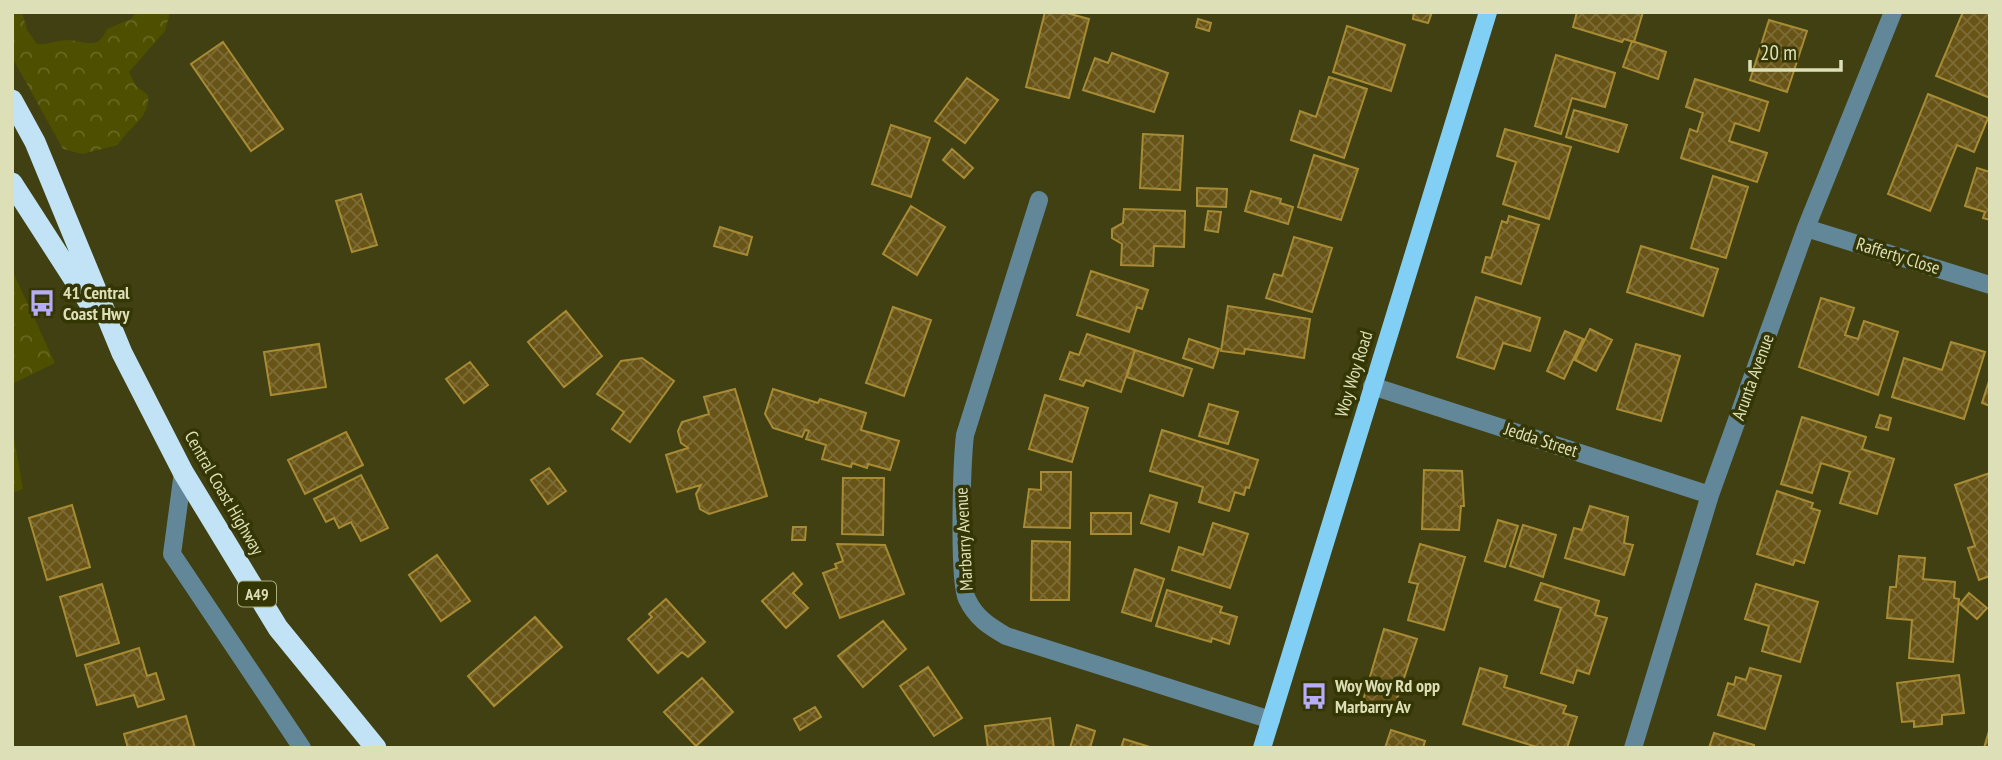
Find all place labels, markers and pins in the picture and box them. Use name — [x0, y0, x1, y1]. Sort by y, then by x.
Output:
place label: 41 Central Coast Hwy — [63, 281, 130, 325]
bus stop icon: 41 Central Coast Hwy — [27, 288, 57, 318]
place label: Woy Woy Rd opp Marbarry Av — [1334, 674, 1440, 718]
bus stop icon: Woy Woy Rd opp Marbarry Av — [1299, 681, 1329, 711]

